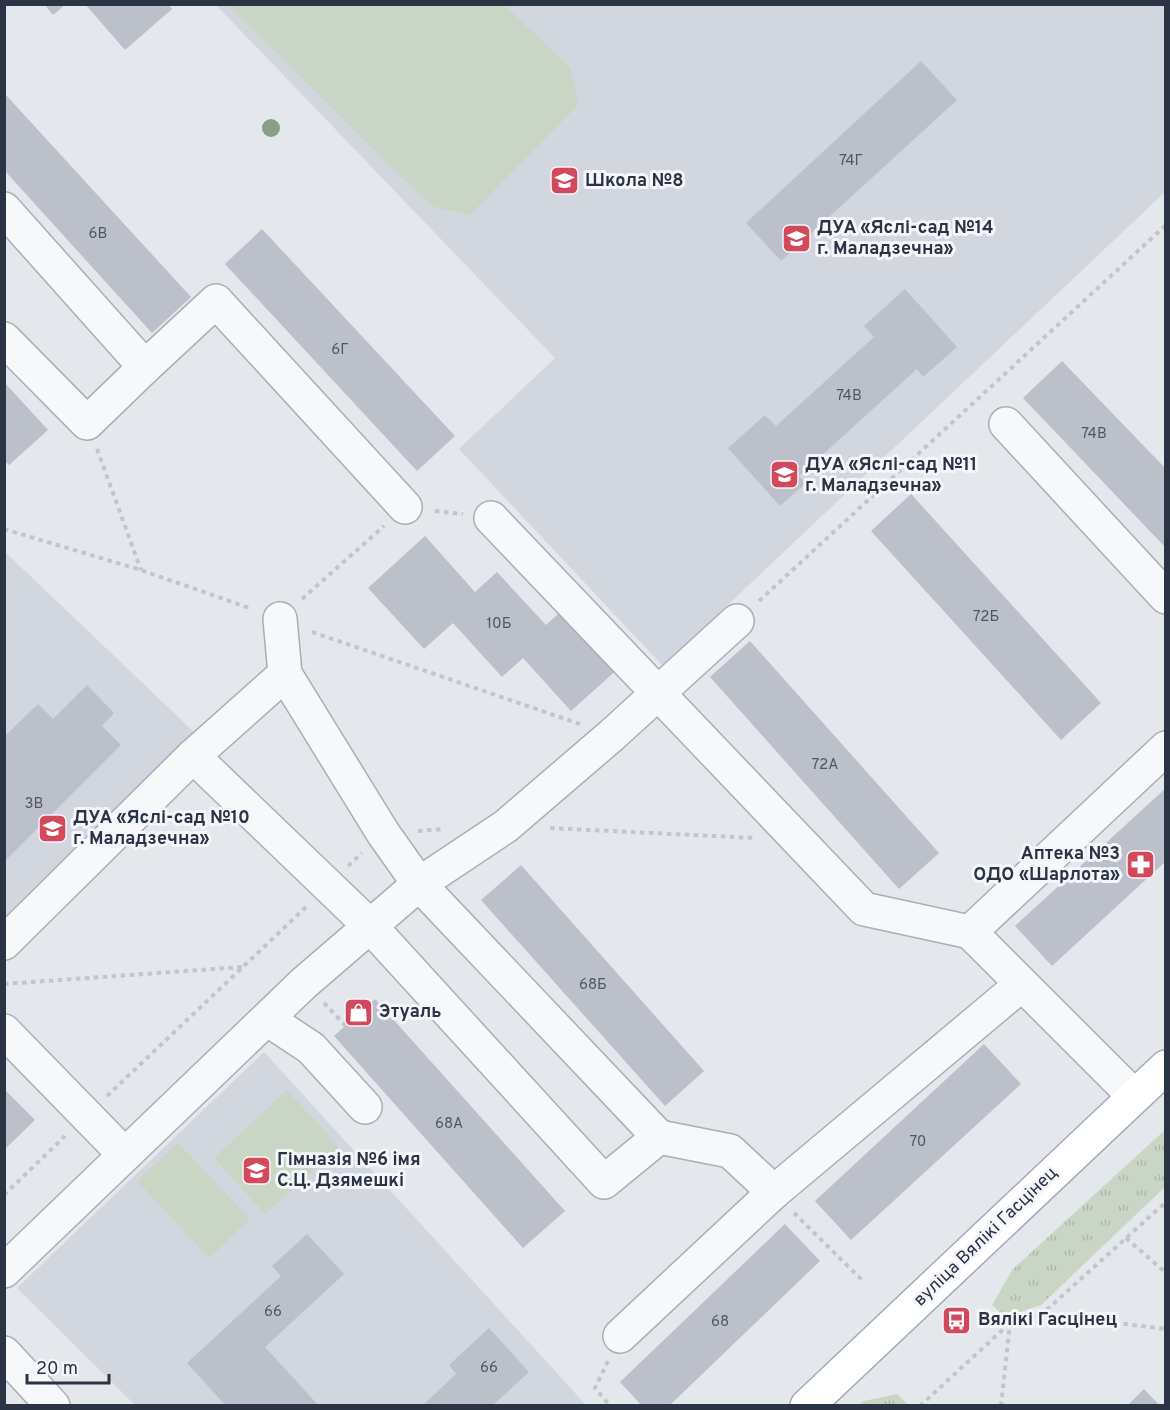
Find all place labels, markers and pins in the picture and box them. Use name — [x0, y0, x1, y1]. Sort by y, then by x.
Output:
school or university icon: Школа №8 — [548, 165, 580, 197]
place label: Школа №8 — [585, 170, 684, 193]
place label: ДУА «Яслі-сад №14 г. Маладзечна» — [817, 217, 994, 261]
school or university icon: ДУА «Яслі-сад №14 г. Маладзечна» — [780, 222, 812, 254]
place label: ДУА «Яслі-сад №11 г. Маладзечна» — [805, 454, 977, 498]
school or university icon: ДУА «Яслі-сад №11 г. Маладзечна» — [768, 459, 800, 491]
place label: ДУА «Яслі-сад №10 г. Маладзечна» — [73, 807, 250, 851]
school or university icon: ДУА «Яслі-сад №10 г. Маладзечна» — [36, 812, 68, 844]
place label: Аптека №3 ОДО «Шарлота» — [973, 843, 1120, 887]
pharmacy icon: Аптека №3 ОДО «Шарлота» — [1125, 848, 1157, 880]
shop icon: Этуаль — [342, 996, 374, 1028]
place label: Этуаль — [379, 1001, 442, 1024]
place label: Гімназія №6 iмя С.Ц. Дзямешкi — [277, 1149, 421, 1193]
school or university icon: Гімназія №6 iмя С.Ц. Дзямешкi — [240, 1154, 272, 1186]
bus stop icon: Вялікі Гасцінец — [941, 1304, 973, 1336]
place label: Вялікі Гасцінец — [978, 1309, 1117, 1332]

